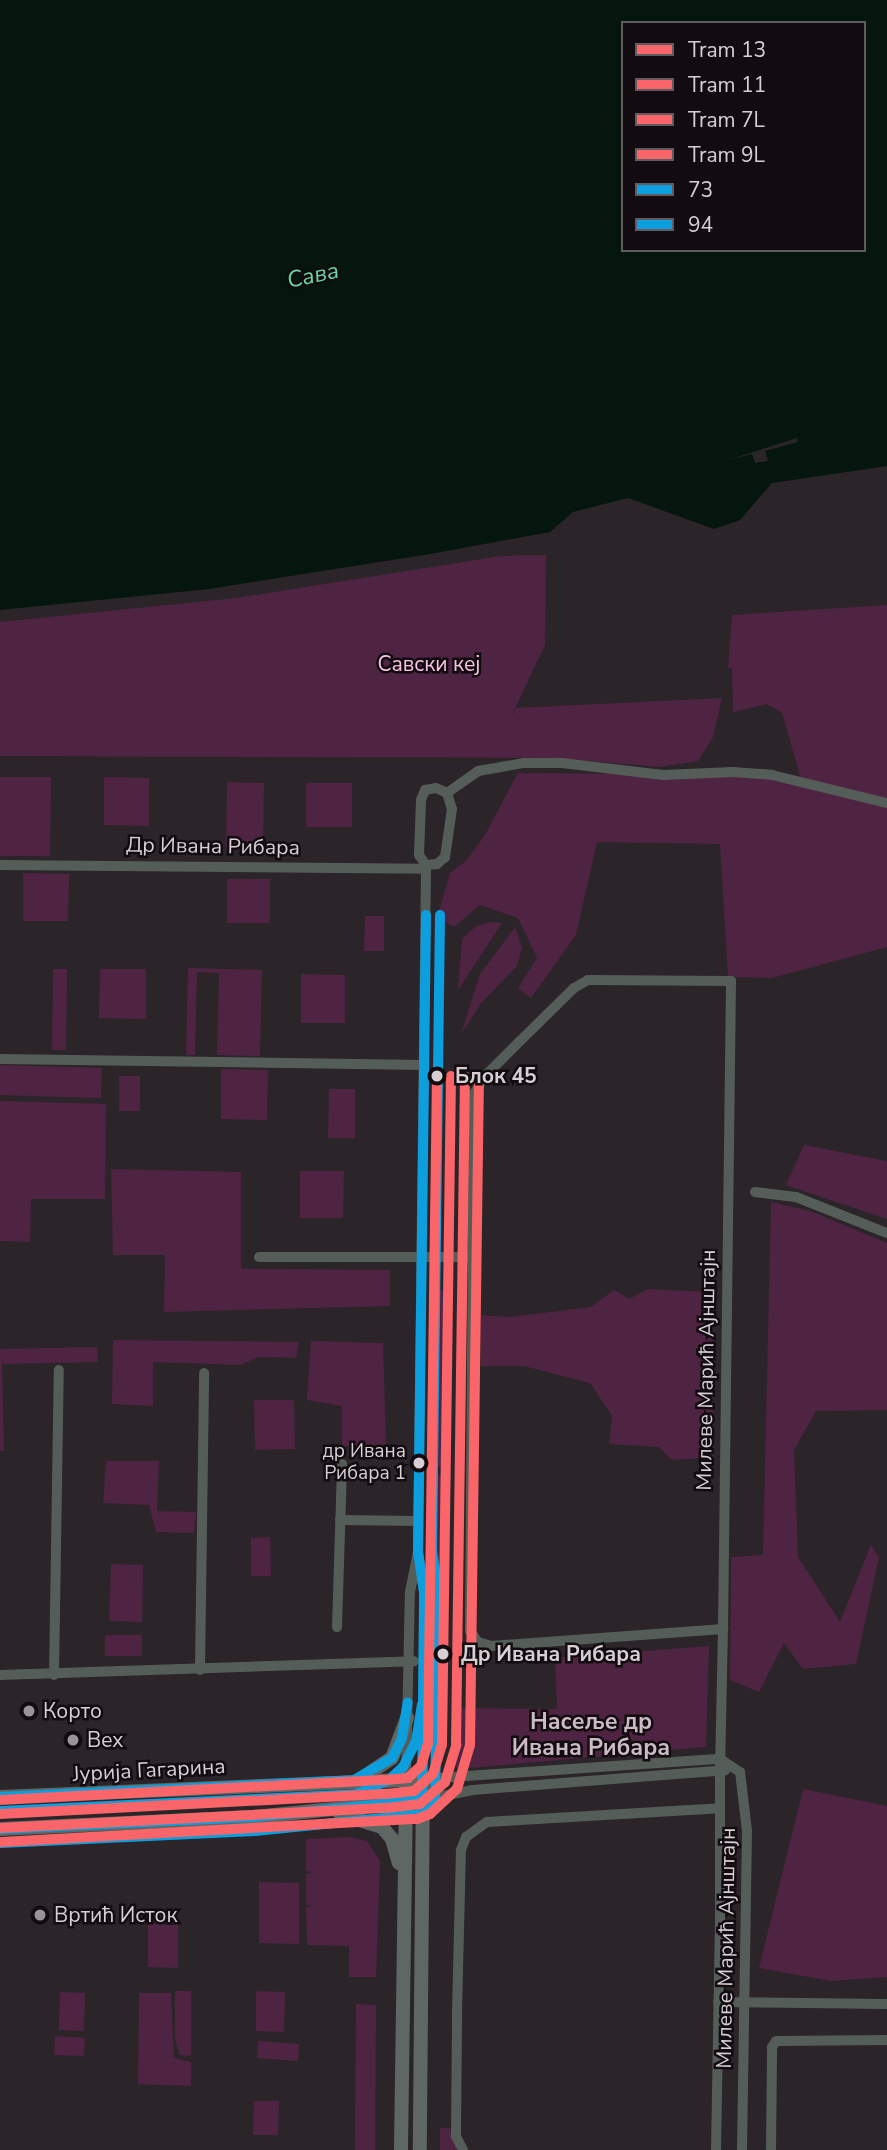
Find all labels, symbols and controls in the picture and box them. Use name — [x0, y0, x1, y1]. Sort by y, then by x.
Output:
legend — [621, 21, 866, 252]
text: Tram 13 — [688, 36, 766, 64]
text: Tram 11 — [688, 71, 766, 99]
text: Tram 7L — [688, 106, 765, 134]
text: Tram 9L — [688, 141, 765, 169]
text: 73 — [688, 176, 713, 204]
text: 94 — [688, 211, 713, 239]
water label: Сава — [284, 257, 342, 295]
park label: Савски кеј — [378, 651, 480, 677]
street label: Др Ивана Рибара — [126, 832, 300, 860]
place label: Блок 45 — [455, 1063, 537, 1089]
marker: Блок 45 — [425, 1064, 449, 1088]
street label: Милеве Марић Ајнштајн — [691, 1249, 721, 1491]
place label: др Ивана Рибара 1 — [323, 1441, 406, 1485]
marker: др Ивана Рибара 1 — [412, 1456, 426, 1470]
place label: Др Ивана Рибара — [461, 1641, 641, 1667]
marker: Др Ивана Рибара — [431, 1642, 455, 1666]
place label: Корто — [43, 1698, 102, 1724]
marker: Корто — [21, 1703, 37, 1719]
district label: Насеље др Ивана Рибара — [512, 1708, 670, 1762]
place label: Bex — [87, 1727, 123, 1753]
marker: Bex — [65, 1732, 81, 1748]
street label: Јурија Гагарина — [72, 1753, 226, 1787]
street label: Милеве Марић Ајнштајн — [711, 1827, 741, 2069]
place label: Вртић Исток — [54, 1902, 177, 1928]
marker: Вртић Исток — [32, 1907, 48, 1923]

